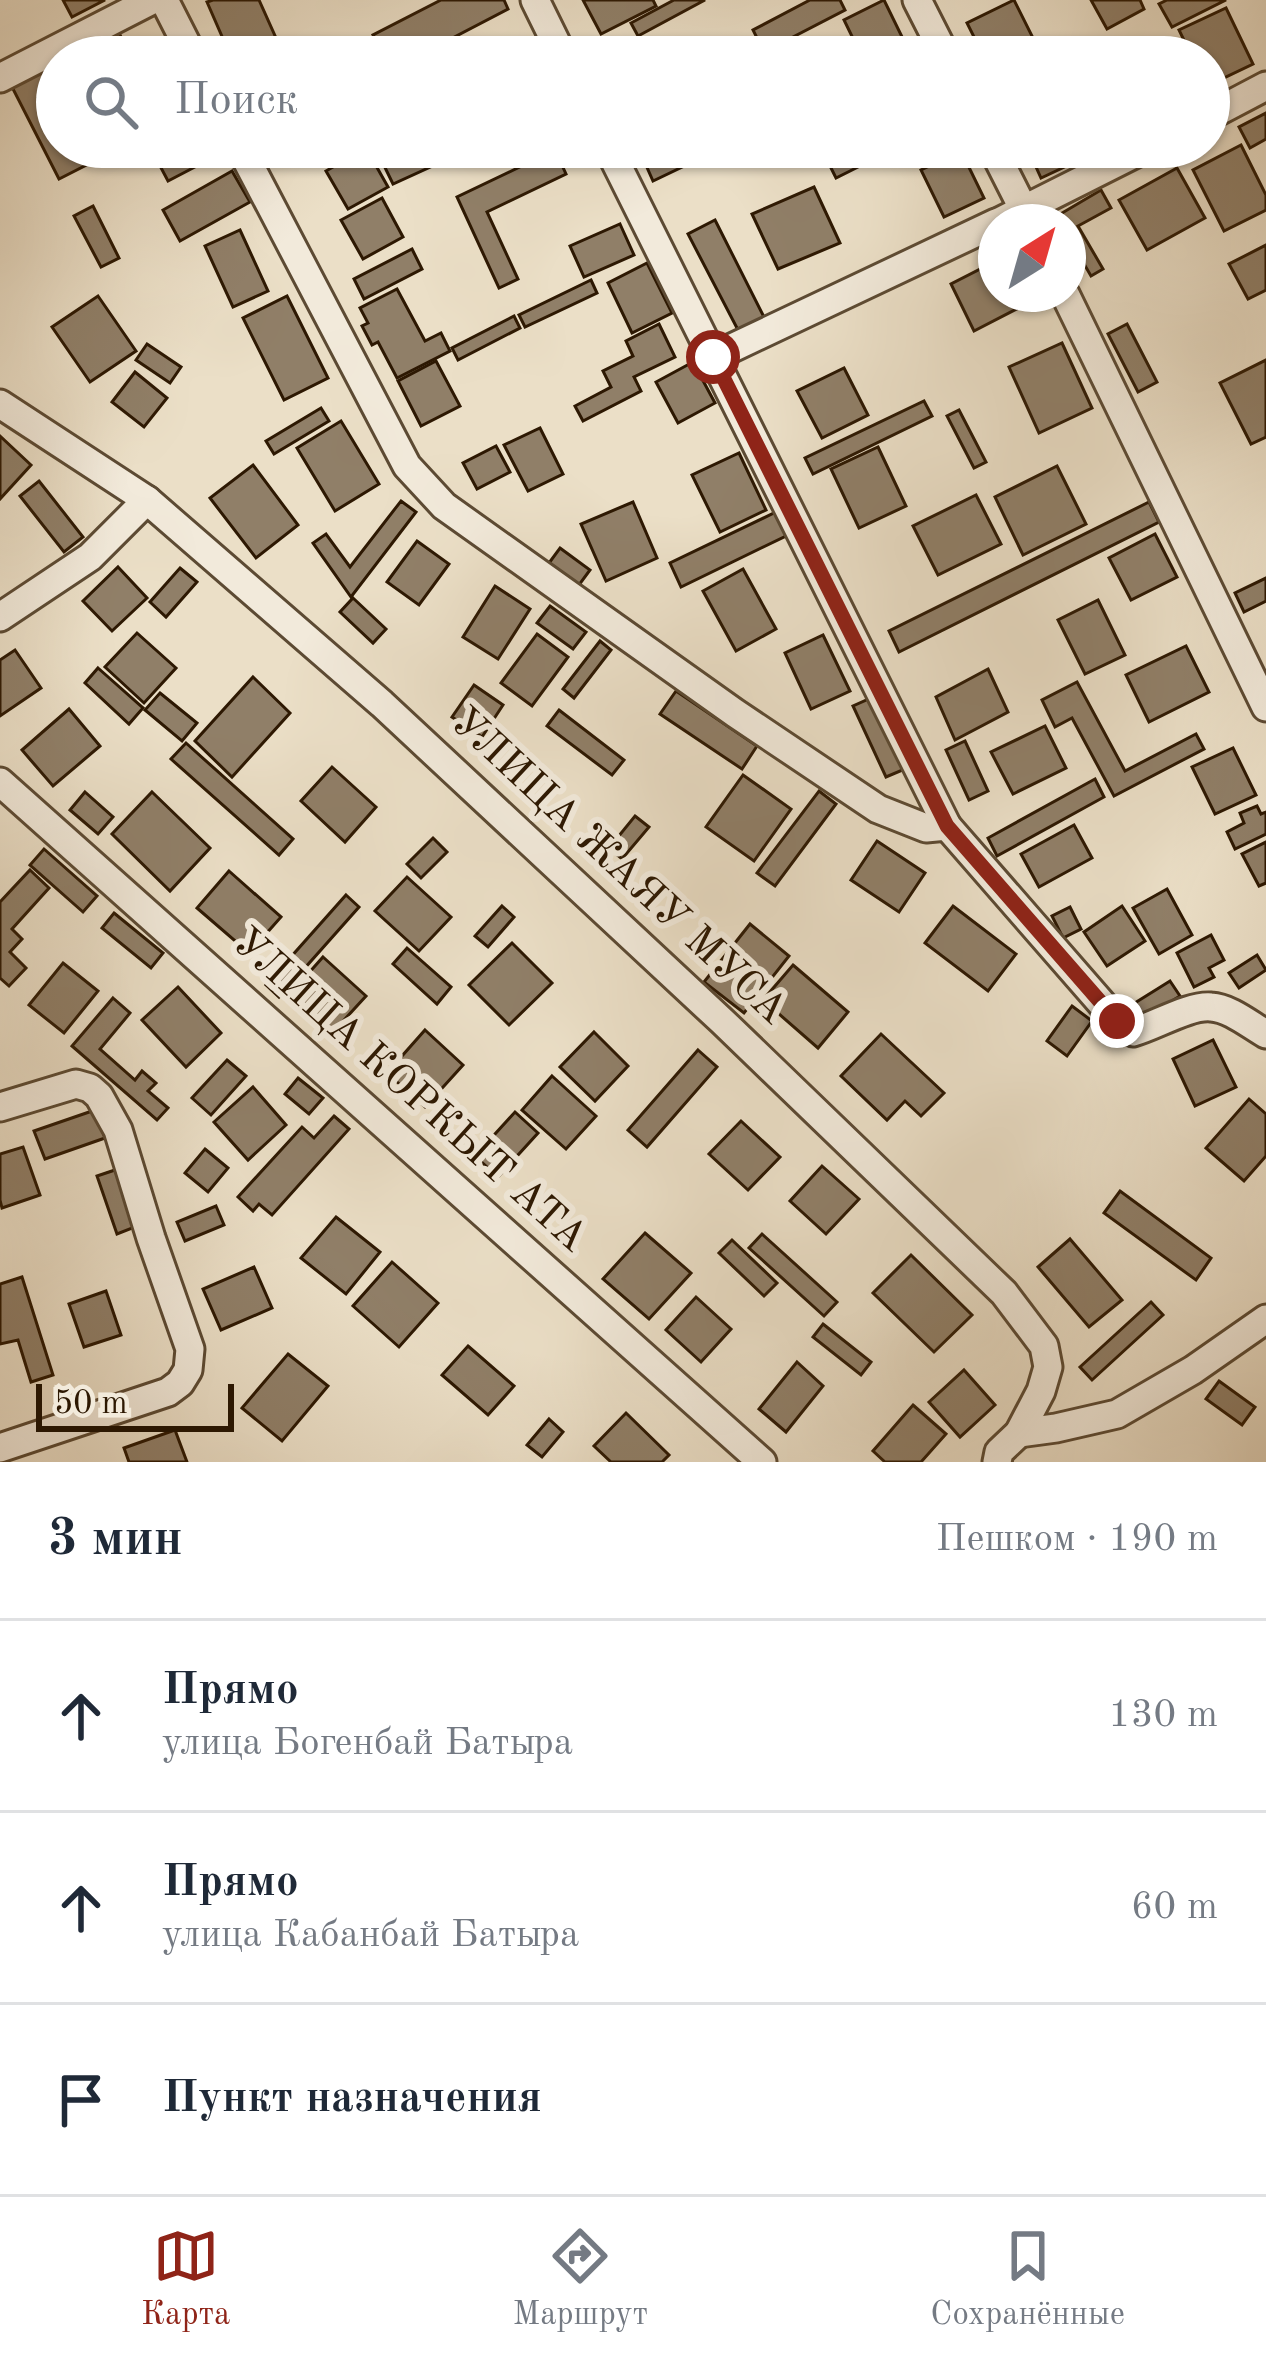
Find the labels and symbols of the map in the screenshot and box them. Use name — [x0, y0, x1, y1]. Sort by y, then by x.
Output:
north arrow — [978, 204, 1086, 312]
route start — [686, 330, 740, 384]
street label: УЛИЦА ЖАЯУ МУСА — [442, 701, 794, 1033]
street label: УЛИЦА КОРКЫТ АТА — [224, 921, 594, 1261]
route end — [1090, 994, 1144, 1048]
scale bar — [36, 1378, 234, 1431]

